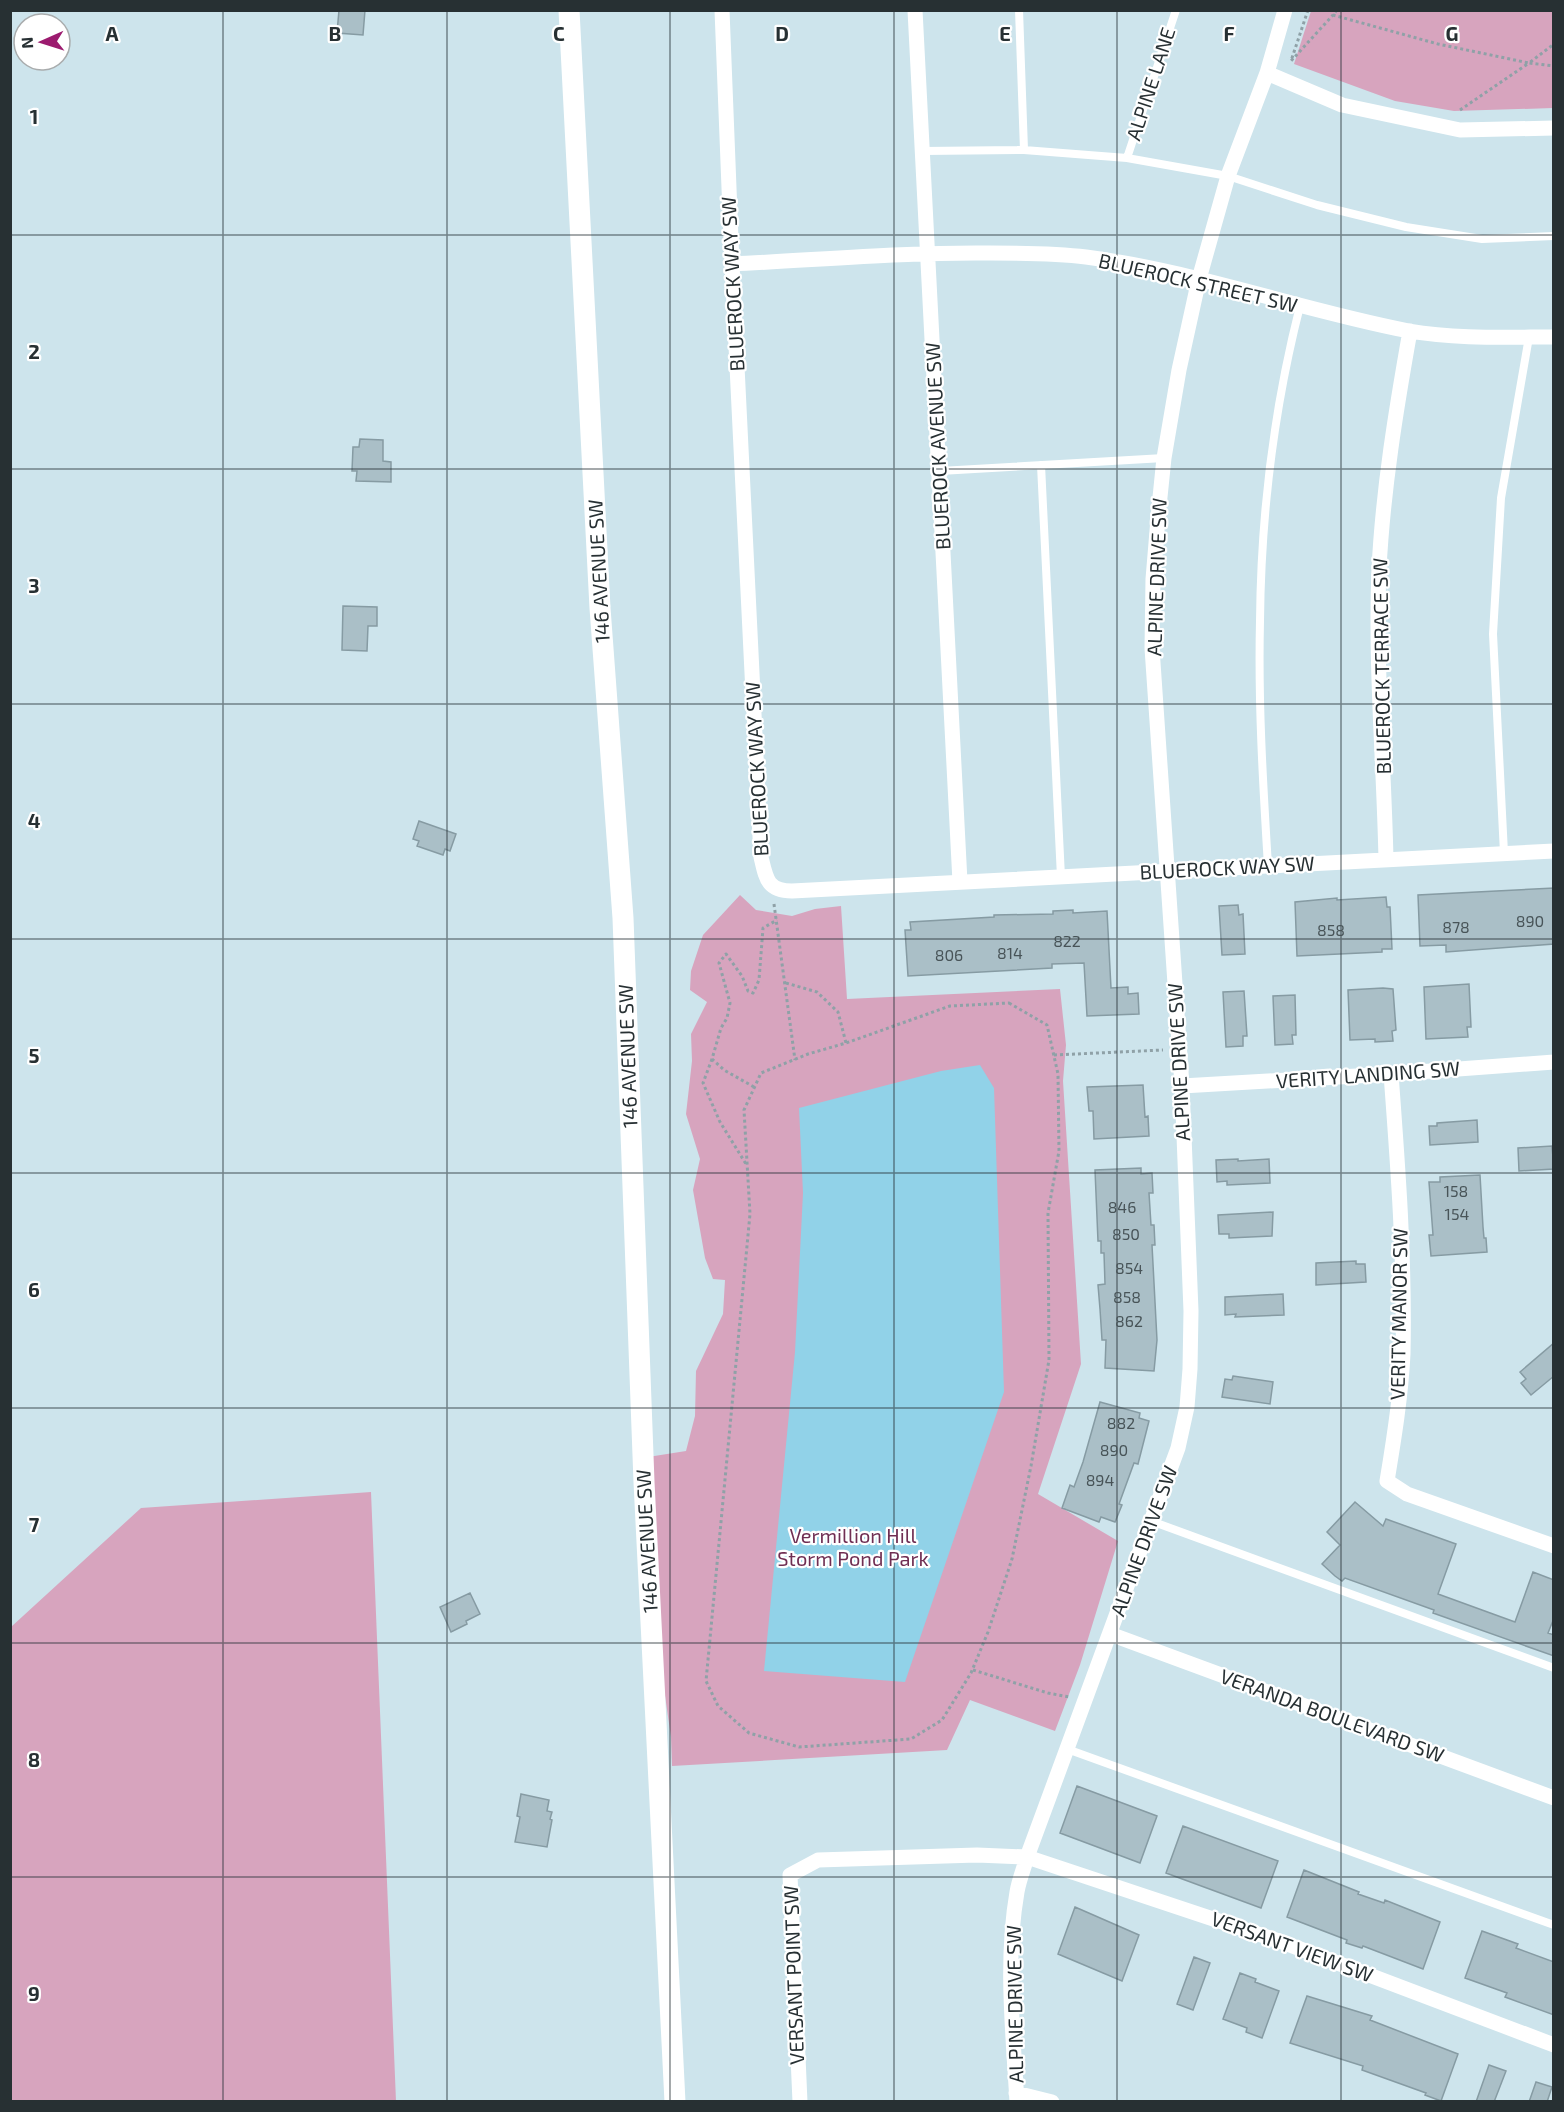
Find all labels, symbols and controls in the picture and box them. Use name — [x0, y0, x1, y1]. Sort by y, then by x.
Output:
north arrow — [12, 12, 72, 72]
text: A — [105, 21, 119, 45]
text: B — [329, 21, 341, 45]
text: C — [553, 21, 565, 45]
text: D — [775, 21, 789, 45]
text: E — [999, 21, 1011, 45]
text: F — [1223, 21, 1235, 45]
text: G — [1446, 21, 1458, 45]
street label: ALPINE LANE — [1120, 24, 1180, 143]
text: N — [17, 37, 36, 49]
text: 1 — [30, 104, 38, 128]
street label: BLUEROCK WAY SW — [715, 196, 749, 372]
street label: BLUEROCK STREET SW — [1096, 247, 1300, 317]
text: 2 — [28, 339, 40, 363]
street label: BLUEROCK AVENUE SW — [920, 342, 954, 551]
street label: ALPINE DRIVE SW — [1141, 497, 1171, 657]
street label: 146 AVENUE SW — [582, 498, 614, 644]
street label: BLUEROCK TERRACE SW — [1367, 557, 1395, 775]
text: 3 — [28, 573, 40, 597]
street label: BLUEROCK WAY SW — [739, 681, 773, 857]
text: 4 — [28, 808, 41, 832]
street label: BLUEROCK WAY SW — [1139, 850, 1315, 884]
house number: 890 — [1516, 911, 1544, 930]
house number: 878 — [1442, 917, 1470, 936]
house number: 858 — [1317, 920, 1345, 939]
house number: 822 — [1053, 931, 1081, 950]
house number: 814 — [997, 943, 1023, 962]
house number: 806 — [935, 945, 963, 964]
street label: ALPINE DRIVE SW — [1162, 982, 1194, 1142]
street label: 146 AVENUE SW — [612, 984, 642, 1128]
text: 5 — [28, 1043, 40, 1067]
street label: VERITY LANDING SW — [1275, 1056, 1461, 1092]
house number: 158 — [1444, 1181, 1468, 1200]
house number: 846 — [1108, 1197, 1136, 1216]
house number: 154 — [1445, 1204, 1470, 1223]
house number: 850 — [1112, 1224, 1140, 1243]
street label: VERITY MANOR SW — [1384, 1228, 1412, 1400]
house number: 854 — [1115, 1258, 1143, 1277]
text: 6 — [28, 1277, 40, 1301]
house number: 858 — [1113, 1287, 1141, 1306]
house number: 862 — [1115, 1311, 1143, 1330]
house number: 882 — [1107, 1413, 1135, 1432]
house number: 890 — [1100, 1440, 1128, 1459]
street label: ALPINE DRIVE SW — [1105, 1462, 1181, 1619]
street label: 146 AVENUE SW — [630, 1468, 662, 1614]
house number: 894 — [1086, 1470, 1115, 1489]
text: 7 — [29, 1512, 40, 1536]
park label: Vermillion Hill Storm Pond Park — [777, 1523, 929, 1570]
street label: VERANDA BOULEVARD SW — [1217, 1663, 1448, 1767]
text: 8 — [28, 1747, 40, 1771]
street label: VERSANT POINT SW — [778, 1885, 808, 2065]
street label: VERSANT VIEW SW — [1208, 1906, 1377, 1987]
street label: ALPINE DRIVE SW — [1001, 1925, 1027, 2083]
text: 9 — [28, 1981, 40, 2005]

